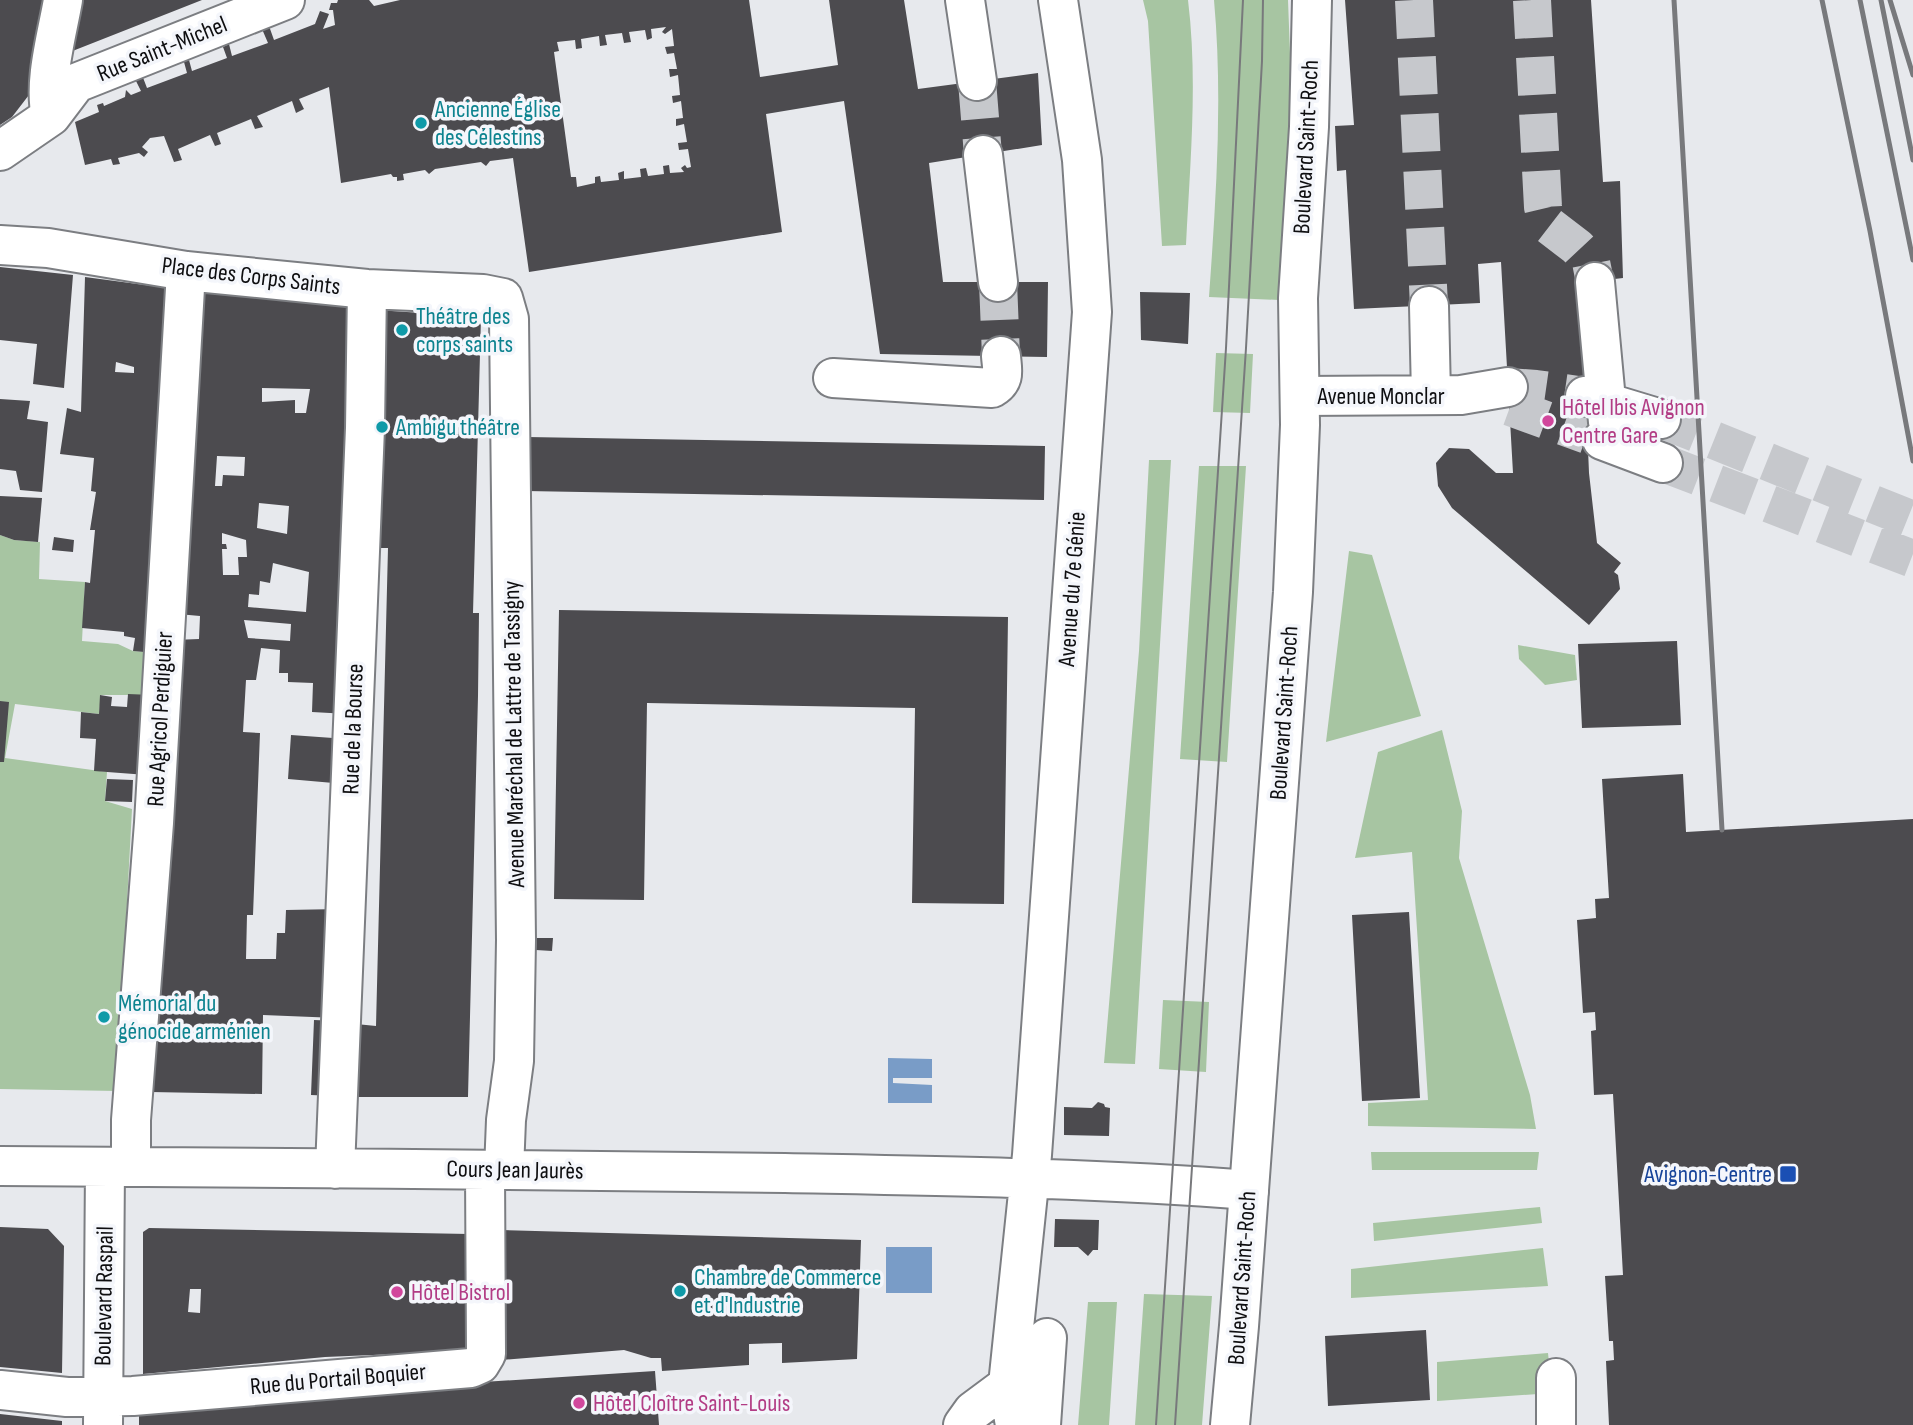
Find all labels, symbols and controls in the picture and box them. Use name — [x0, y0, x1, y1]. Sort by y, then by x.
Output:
street label: Rue Saint-Michel — [93, 10, 231, 88]
street label: Boulevard Saint-Roch — [1287, 59, 1325, 235]
place label: Ancienne Église des Célestins — [434, 95, 561, 152]
marker: Ancienne Église des Célestins — [413, 115, 429, 131]
street label: Place des Corps Saints — [160, 251, 342, 301]
place label: Théâtre des corps saints — [416, 302, 513, 359]
marker: Théâtre des corps saints — [394, 322, 410, 338]
street label: Avenue Monclar — [1316, 382, 1445, 411]
place label: Hôtel Ibis Avignon Centre Gare — [1562, 393, 1705, 450]
place label: Ambigu théâtre — [395, 413, 520, 442]
marker: Hôtel Ibis Avignon Centre Gare — [1540, 413, 1556, 429]
marker: Ambigu théâtre — [374, 419, 390, 435]
street label: Avenue du 7e Génie — [1052, 511, 1092, 668]
street label: Avenue Maréchal de Lattre de Tassigny — [497, 580, 531, 889]
street label: Boulevard Saint-Roch — [1263, 625, 1305, 801]
street label: Rue Agricol Perdiguier — [141, 631, 179, 807]
street label: Rue de la Bourse — [336, 663, 370, 795]
place label: Mémorial du génocide arménien — [118, 989, 271, 1046]
marker: Mémorial du génocide arménien — [96, 1009, 112, 1025]
street label: Cours Jean Jaurès — [446, 1154, 584, 1186]
place label: Avignon-Centre — [1643, 1160, 1772, 1189]
marker: Avignon-Centre — [1778, 1164, 1798, 1184]
street label: Boulevard Saint-Roch — [1221, 1190, 1263, 1366]
street label: Boulevard Raspail — [88, 1226, 120, 1366]
place label: Chambre de Commerce et d'Industrie — [694, 1263, 881, 1320]
place label: Hôtel Bistrol — [411, 1278, 510, 1307]
marker: Chambre de Commerce et d'Industrie — [672, 1283, 688, 1299]
marker: Hôtel Bistrol — [389, 1284, 405, 1300]
street label: Rue du Portail Boquier — [249, 1357, 427, 1401]
place label: Hôtel Cloître Saint-Louis — [593, 1389, 790, 1418]
marker: Hôtel Cloître Saint-Louis — [571, 1395, 587, 1411]

